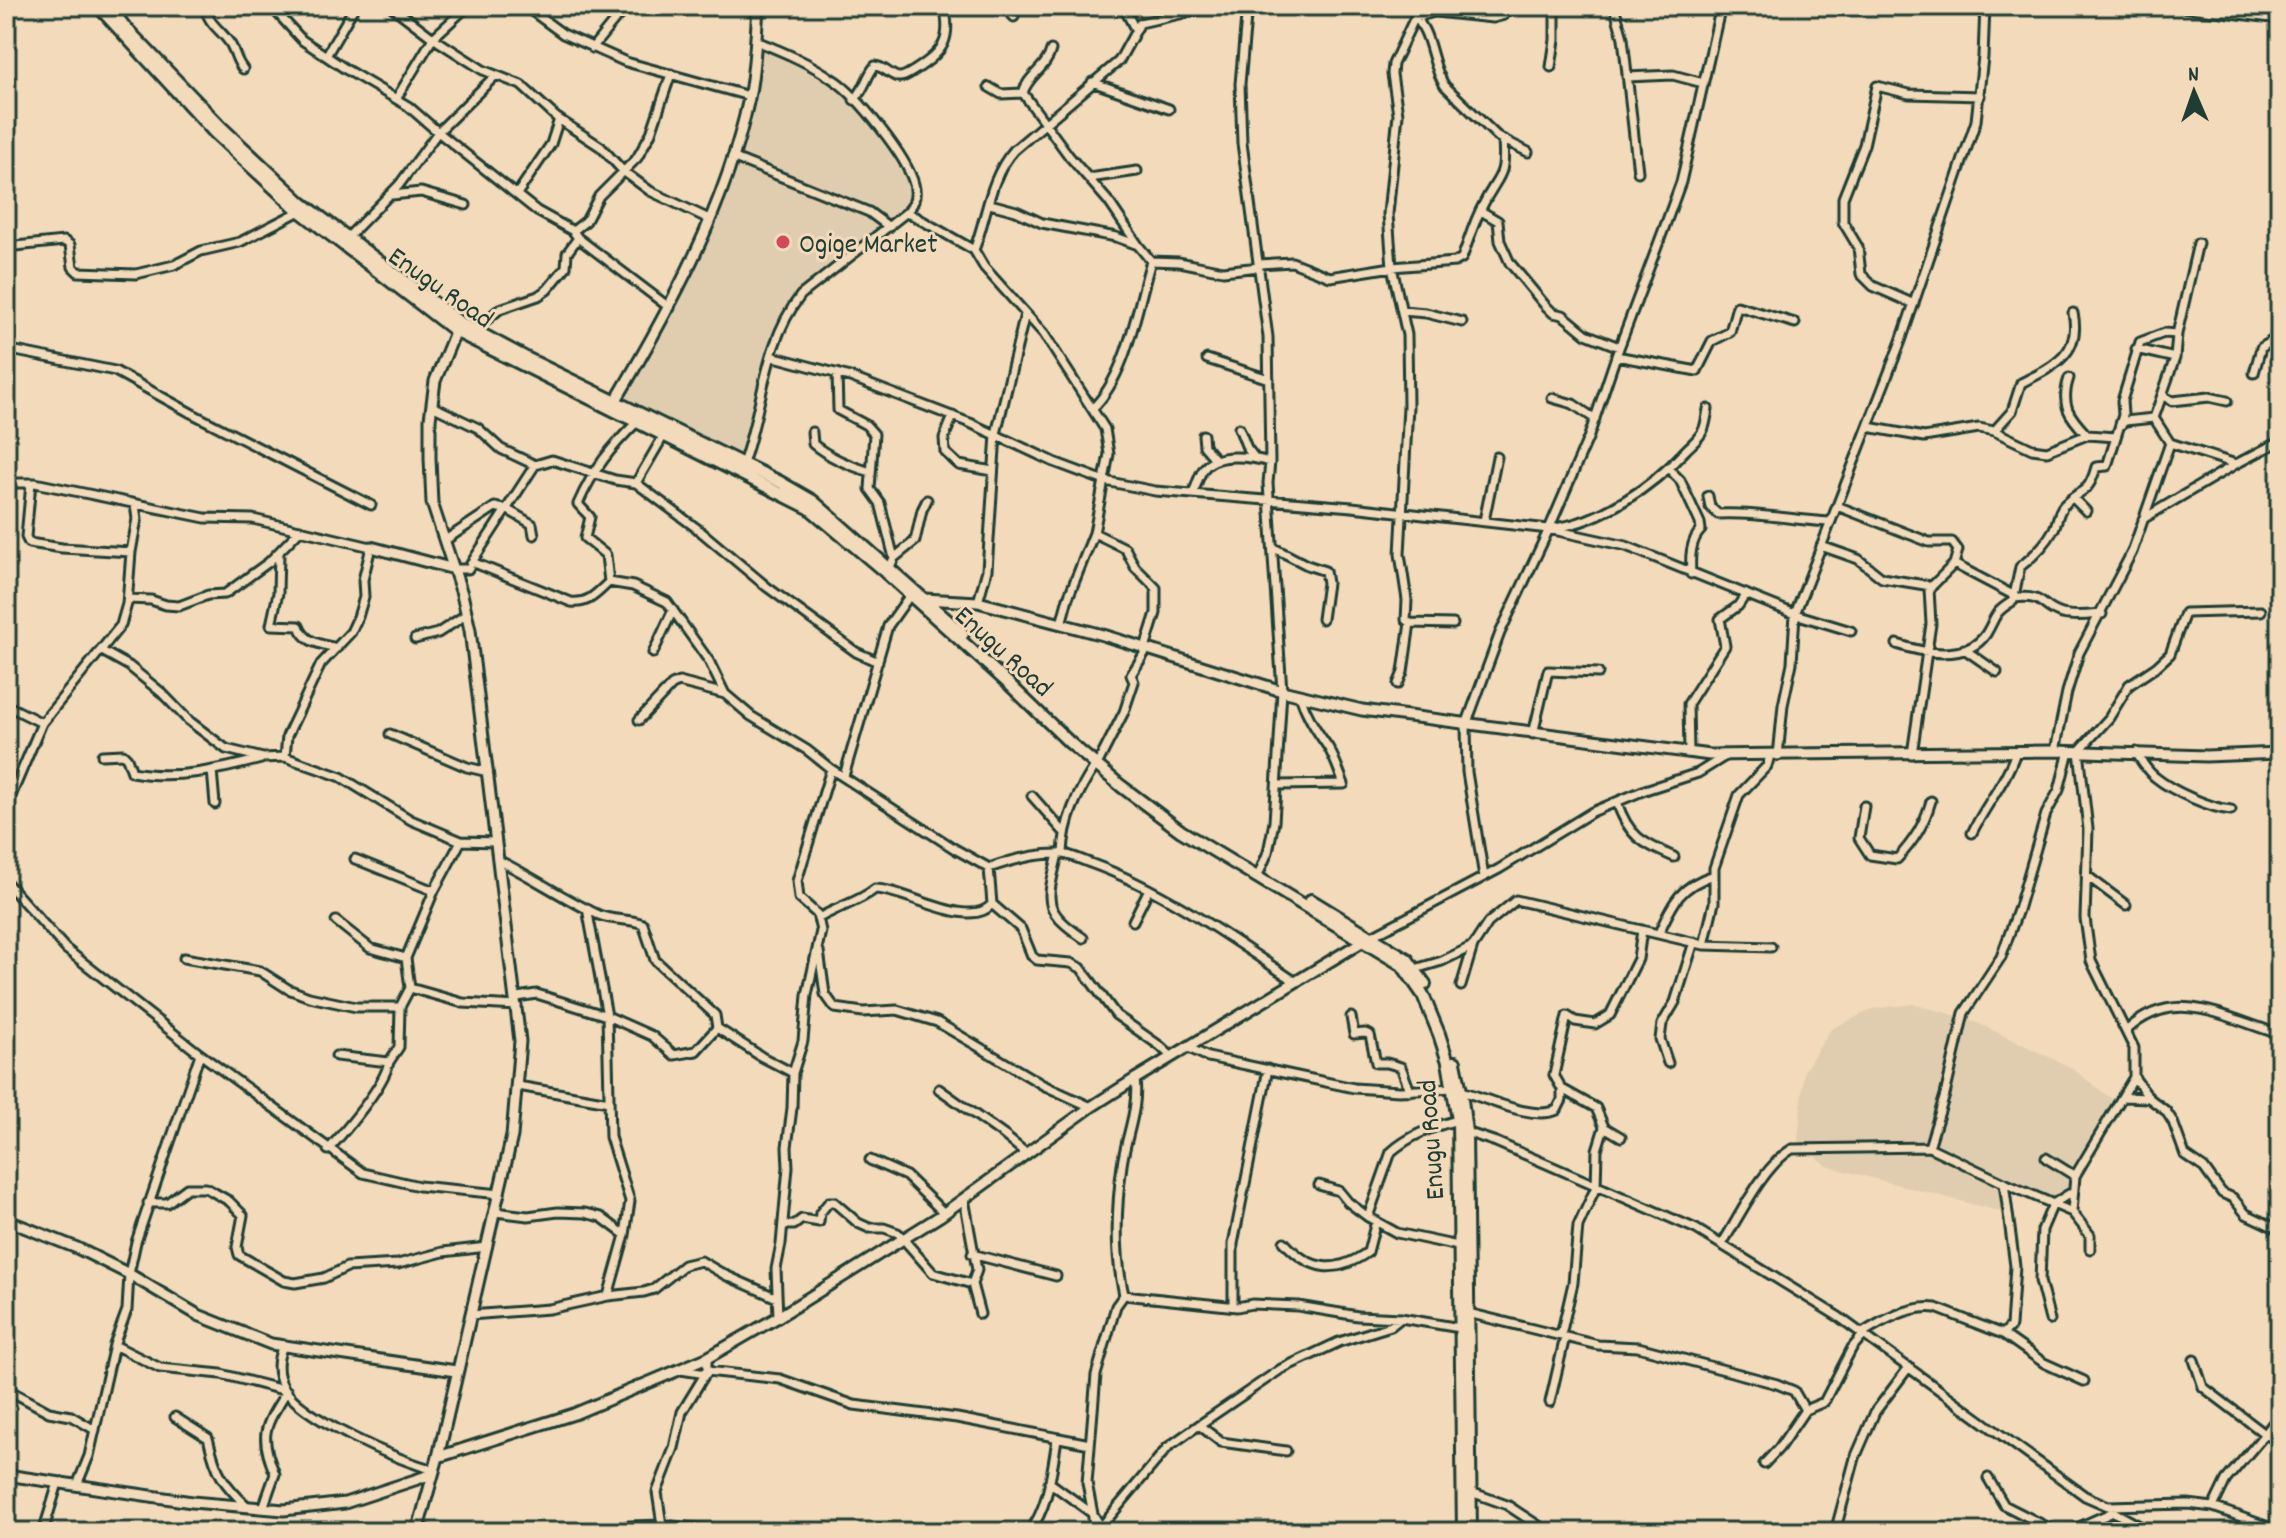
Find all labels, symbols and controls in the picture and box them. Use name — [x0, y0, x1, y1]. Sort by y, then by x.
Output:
north arrow — [2154, 52, 2234, 132]
text: N — [2187, 60, 2200, 91]
place label: Ogige Market — [799, 227, 938, 267]
marker: Ogige Market — [774, 233, 792, 251]
street label: Enugu Road — [378, 239, 500, 341]
street label: Enugu Road — [943, 598, 1060, 709]
street label: Enugu Road — [1410, 1078, 1458, 1201]

